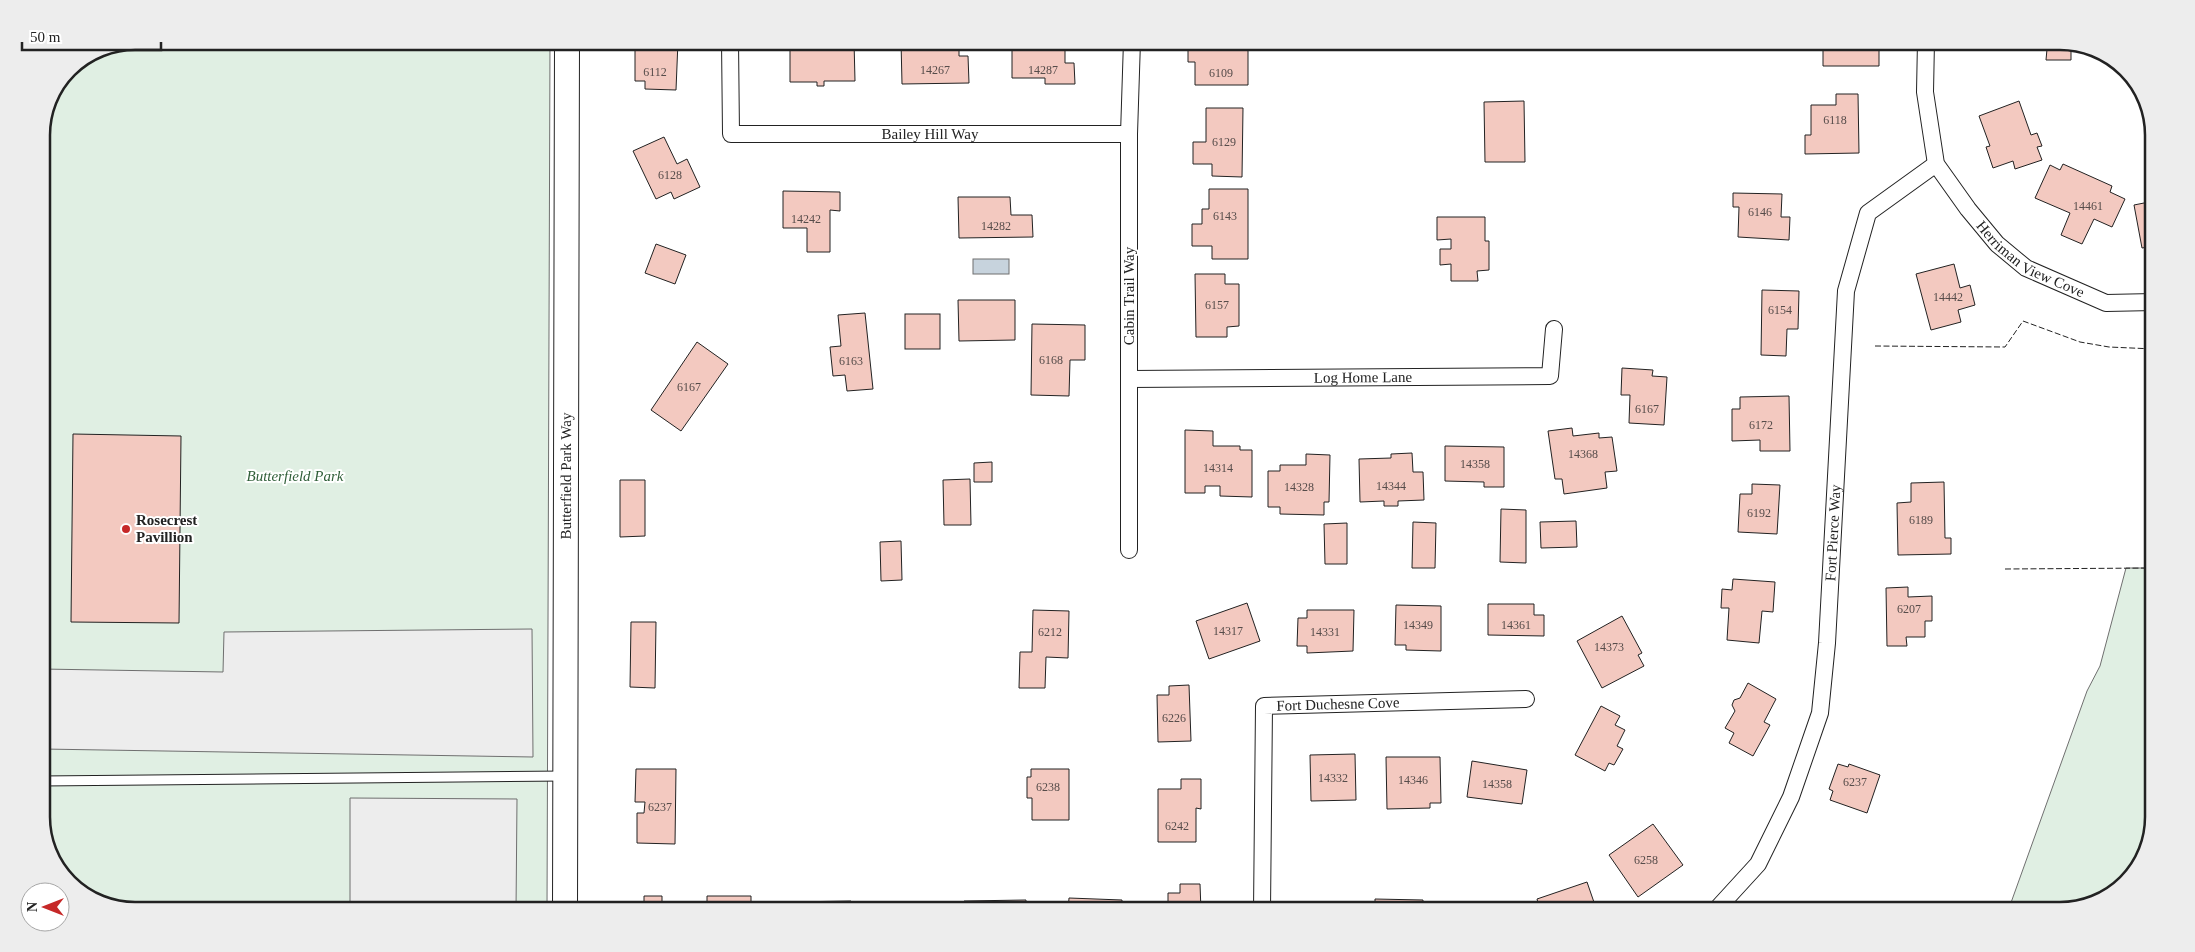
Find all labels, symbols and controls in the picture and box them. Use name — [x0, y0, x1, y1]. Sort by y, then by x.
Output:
scale bar — [22, 20, 161, 52]
text: 50 m — [30, 29, 61, 45]
house number: 14267 — [920, 63, 950, 77]
house number: 14287 — [1028, 63, 1058, 77]
house number: 6112 — [643, 65, 667, 79]
house number: 6109 — [1209, 66, 1233, 80]
house number: 6118 — [1823, 113, 1847, 127]
street label: Bailey Hill Way — [882, 126, 979, 142]
house number: 6129 — [1212, 135, 1236, 149]
house number: 6128 — [658, 168, 682, 182]
house number: 14461 — [2073, 199, 2103, 213]
house number: 6146 — [1748, 205, 1772, 219]
house number: 6143 — [1213, 209, 1237, 223]
house number: 14242 — [791, 212, 821, 226]
street label: Herriman View Cove — [1973, 218, 2087, 301]
house number: 14282 — [981, 219, 1011, 233]
street label: Cabin Trail Way — [1121, 246, 1137, 345]
house number: 14442 — [1933, 290, 1963, 304]
house number: 6157 — [1205, 298, 1229, 312]
house number: 6154 — [1768, 303, 1792, 317]
house number: 6168 — [1039, 353, 1063, 367]
house number: 6163 — [839, 354, 863, 368]
street label: Log Home Lane — [1314, 369, 1413, 386]
house number: 6167 — [677, 380, 701, 394]
house number: 6167 — [1635, 402, 1659, 416]
street label: Butterfield Park Way — [558, 412, 574, 539]
house number: 6172 — [1749, 418, 1773, 432]
house number: 14368 — [1568, 447, 1598, 461]
house number: 14358 — [1460, 457, 1490, 471]
house number: 14314 — [1203, 461, 1233, 475]
park label: Butterfield Park — [246, 468, 344, 484]
house number: 14344 — [1376, 479, 1406, 493]
house number: 14328 — [1284, 480, 1314, 494]
street label: Fort Pierce Way — [1822, 483, 1844, 582]
house number: 6192 — [1747, 506, 1771, 520]
place label: Rosecrest Pavillion — [136, 512, 197, 545]
house number: 6189 — [1909, 513, 1933, 527]
marker: Rosecrest Pavillion — [120, 523, 132, 535]
house number: 6207 — [1897, 602, 1921, 616]
house number: 14349 — [1403, 618, 1433, 632]
house number: 14361 — [1501, 618, 1531, 632]
house number: 14317 — [1213, 624, 1243, 638]
house number: 6212 — [1038, 625, 1062, 639]
house number: 14331 — [1310, 625, 1340, 639]
house number: 14373 — [1594, 640, 1624, 654]
street label: Fort Duchesne Cove — [1276, 694, 1400, 714]
house number: 6226 — [1162, 711, 1186, 725]
house number: 14332 — [1318, 771, 1348, 785]
house number: 14346 — [1398, 773, 1428, 787]
house number: 6237 — [1843, 775, 1867, 789]
house number: 14358 — [1482, 777, 1512, 791]
house number: 6238 — [1036, 780, 1060, 794]
house number: 6237 — [648, 800, 672, 814]
house number: 6242 — [1165, 819, 1189, 833]
house number: 6258 — [1634, 853, 1658, 867]
north arrow — [20, 882, 70, 932]
text: N — [25, 902, 40, 912]

